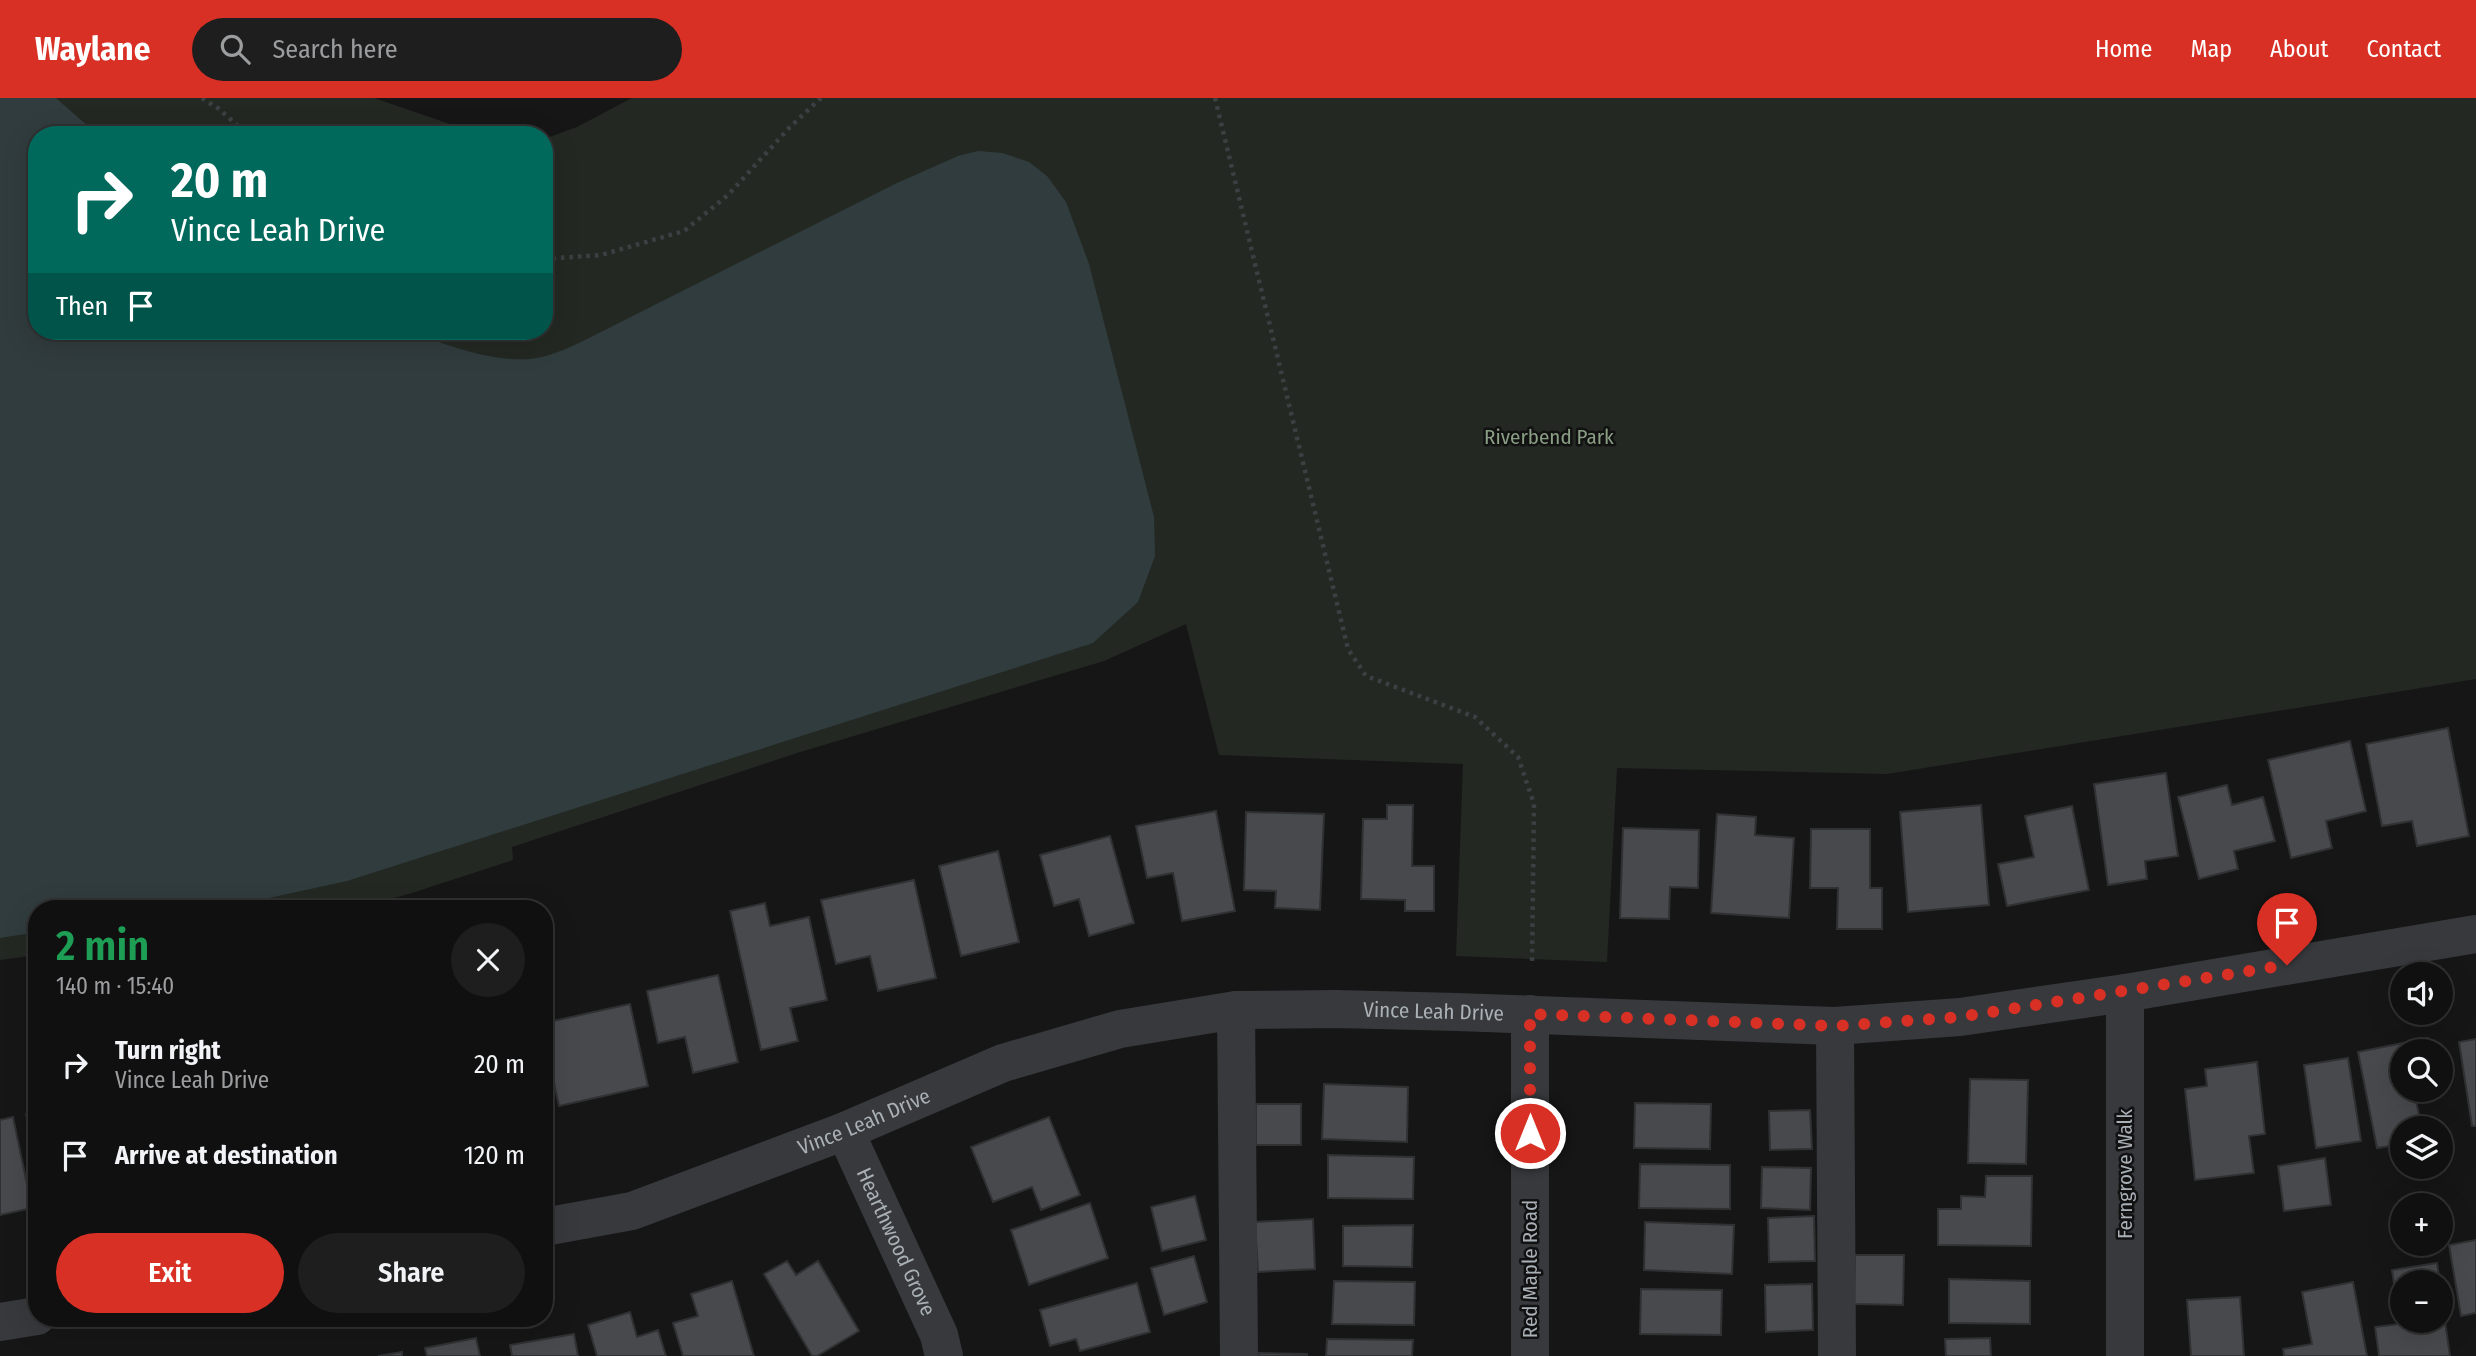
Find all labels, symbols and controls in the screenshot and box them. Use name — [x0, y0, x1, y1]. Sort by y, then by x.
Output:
search box — [192, 18, 682, 81]
text: Waylane — [35, 29, 150, 69]
icon: search — [216, 30, 254, 68]
text: Search here — [272, 34, 398, 65]
text: Home — [2095, 35, 2152, 63]
text: Map — [2190, 35, 2232, 63]
text: About — [2270, 35, 2328, 63]
text: Contact — [2366, 35, 2441, 63]
text: 20 m — [171, 151, 268, 210]
icon: right — [56, 154, 147, 245]
text: Vince Leah Drive — [171, 211, 385, 249]
icon: arrive — [122, 287, 160, 325]
text: Then — [56, 291, 108, 322]
park label: Riverbend Park — [1484, 424, 1614, 450]
pin — [2257, 893, 2317, 965]
icon: arrive — [2268, 904, 2306, 942]
text: 2 min — [56, 921, 149, 971]
button: close — [451, 923, 525, 997]
map controls — [2390, 962, 2453, 1333]
button: sound — [2390, 962, 2453, 1025]
text: 140 m · 15:40 — [56, 972, 174, 1000]
street label: Vince Leah Drive — [1363, 997, 1504, 1027]
text: Turn right — [115, 1035, 221, 1066]
button: search — [2390, 1039, 2453, 1102]
icon: right — [56, 1046, 94, 1084]
text: 20 m — [474, 1049, 525, 1080]
text: Vince Leah Drive — [115, 1066, 269, 1094]
street label: Vince Leah Drive — [794, 1083, 934, 1161]
position arrow — [1493, 1096, 1567, 1170]
street label: Ferngrove Walk — [2112, 1109, 2138, 1239]
button: layers — [2390, 1116, 2453, 1179]
icon: arrive — [56, 1137, 94, 1175]
text: Arrive at destination — [115, 1140, 338, 1171]
text: 120 m — [464, 1140, 525, 1171]
street label: Hearthwood Grove — [851, 1164, 941, 1320]
button: + — [2390, 1193, 2453, 1256]
street label: Red Maple Road — [1517, 1200, 1543, 1338]
button: Exit — [56, 1233, 284, 1313]
button: Share — [298, 1233, 525, 1313]
button: − — [2390, 1270, 2453, 1333]

